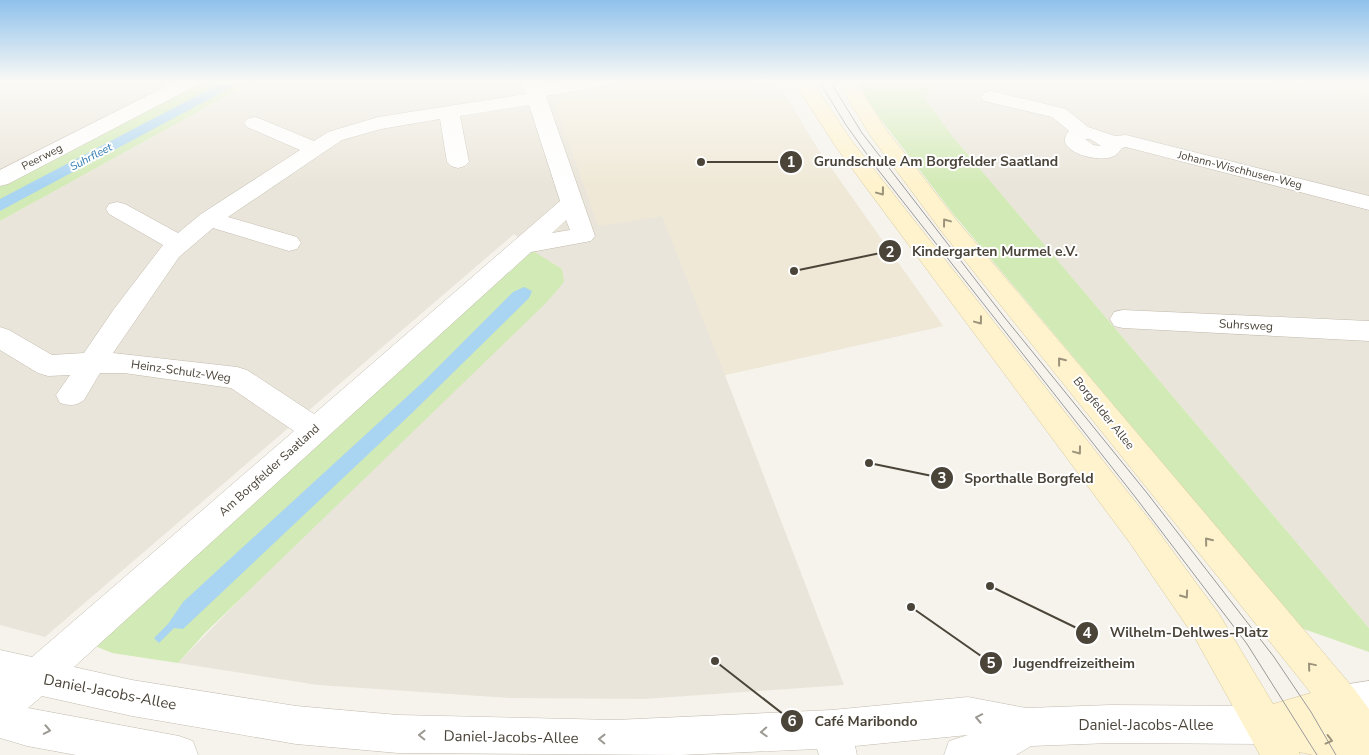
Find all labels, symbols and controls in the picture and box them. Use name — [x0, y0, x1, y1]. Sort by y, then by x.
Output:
water label: Suhrfleet — [67, 139, 116, 174]
street label: Peerweg — [19, 140, 65, 174]
callout: Grundschule Am Borgfelder Saatland — [778, 147, 1068, 176]
street label: Johann-Wischhusen-Weg — [1175, 147, 1304, 193]
text: 1 — [786, 152, 796, 172]
text: Grundschule Am Borgfelder Saatland — [814, 152, 1058, 171]
one-way arrow — [875, 186, 883, 195]
one-way arrow — [943, 218, 952, 228]
callout: Kindergarten Murmel e.V. — [877, 237, 1089, 266]
text: 2 — [885, 242, 895, 262]
text: Kindergarten Murmel e.V. — [912, 242, 1078, 261]
one-way arrow — [974, 315, 982, 324]
street label: Suhrsweg — [1218, 316, 1274, 334]
street label: Heinz-Schulz-Weg — [130, 356, 232, 386]
one-way arrow — [1058, 358, 1066, 367]
street label: Borgfelder Allee — [1070, 373, 1138, 453]
street label: Am Borgfelder Saatland — [215, 420, 323, 520]
one-way arrow — [1072, 445, 1081, 454]
callout: Sporthalle Borgfeld — [929, 463, 1104, 492]
text: 3 — [937, 468, 947, 488]
text: Sporthalle Borgfeld — [964, 469, 1094, 488]
one-way arrow — [1205, 537, 1214, 546]
one-way arrow — [1180, 589, 1188, 598]
callout: Wilhelm-Dehlwes-Platz — [1075, 618, 1278, 647]
text: 4 — [1082, 623, 1092, 643]
text: Wilhelm-Dehlwes-Platz — [1110, 623, 1269, 642]
callout: Jugendfreizeitheim — [978, 649, 1145, 678]
text: 5 — [986, 653, 996, 673]
text: Jugendfreizeitheim — [1012, 654, 1135, 673]
one-way arrow — [1309, 663, 1317, 672]
street label: Daniel-Jacobs-Allee — [42, 669, 178, 715]
callout: Café Maribondo — [780, 706, 928, 735]
text: 6 — [787, 711, 797, 731]
text: Café Maribondo — [814, 712, 918, 731]
one-way arrow — [974, 713, 983, 724]
street label: Daniel-Jacobs-Allee — [1078, 715, 1214, 735]
one-way arrow — [43, 725, 52, 735]
street label: Daniel-Jacobs-Allee — [443, 726, 579, 748]
one-way arrow — [760, 727, 768, 737]
one-way arrow — [418, 730, 426, 740]
one-way arrow — [598, 733, 606, 744]
one-way arrow — [1325, 734, 1333, 744]

